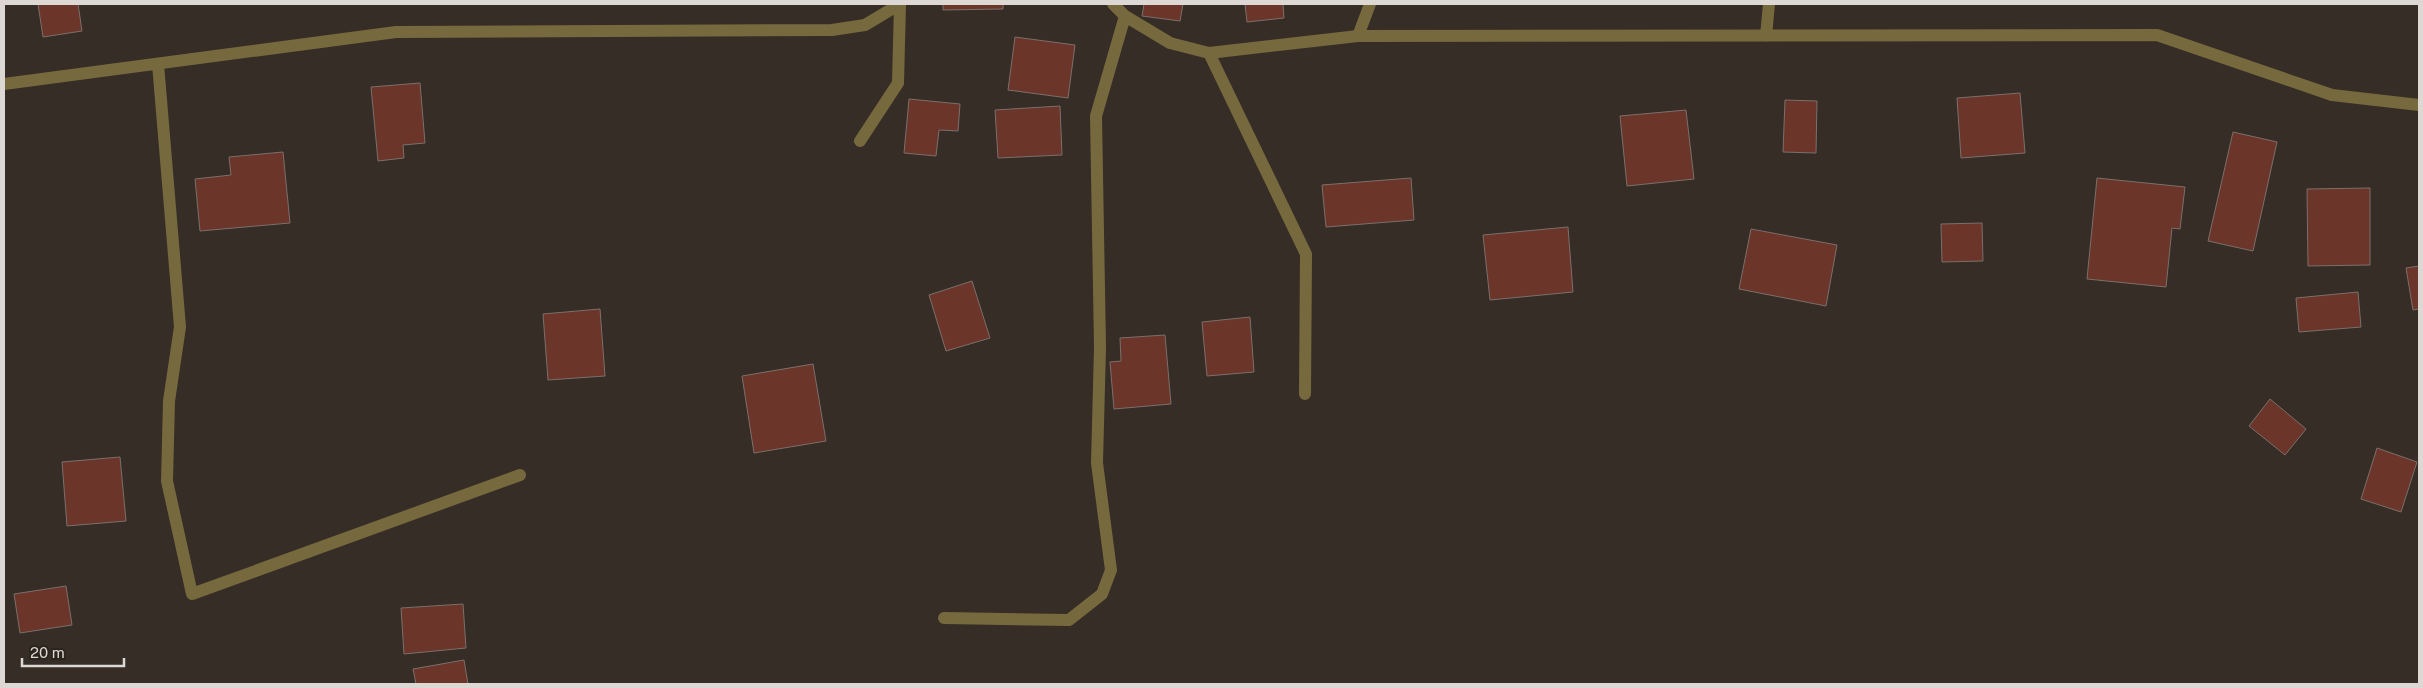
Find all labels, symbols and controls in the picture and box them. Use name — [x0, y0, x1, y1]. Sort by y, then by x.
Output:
scale bar — [22, 636, 125, 668]
text: 20 m — [30, 644, 65, 661]

